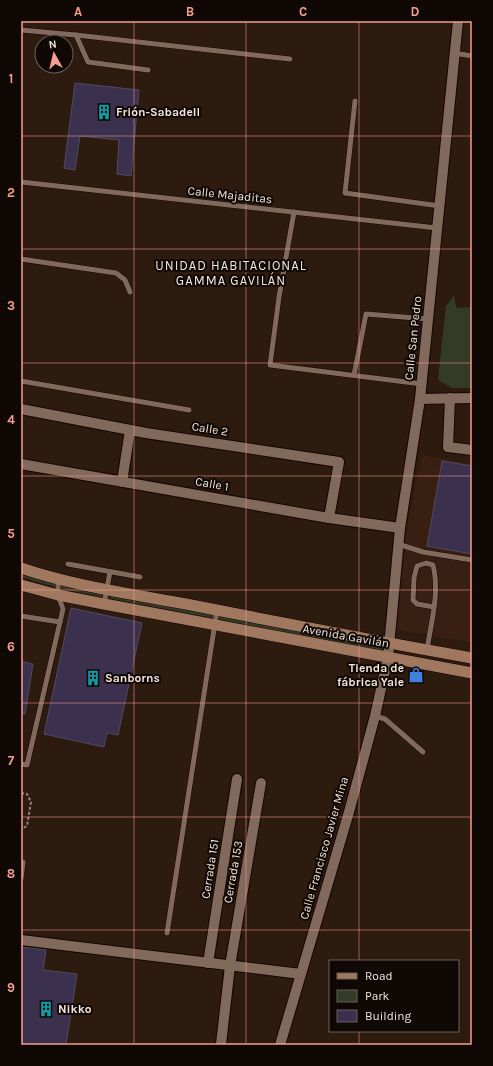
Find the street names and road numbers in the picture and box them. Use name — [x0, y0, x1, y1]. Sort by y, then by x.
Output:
street label: Calle Majaditas — [187, 184, 273, 206]
street label: Calle San Pedro — [402, 295, 424, 381]
street label: Calle 2 — [191, 419, 229, 439]
street label: Calle 1 — [194, 474, 230, 494]
street label: Avenida Gavilán — [302, 622, 390, 650]
street label: Calle Francisco Javier Mina — [297, 775, 351, 921]
street label: Cerrada 151 — [198, 838, 222, 900]
street label: Cerrada 153 — [221, 840, 245, 904]

